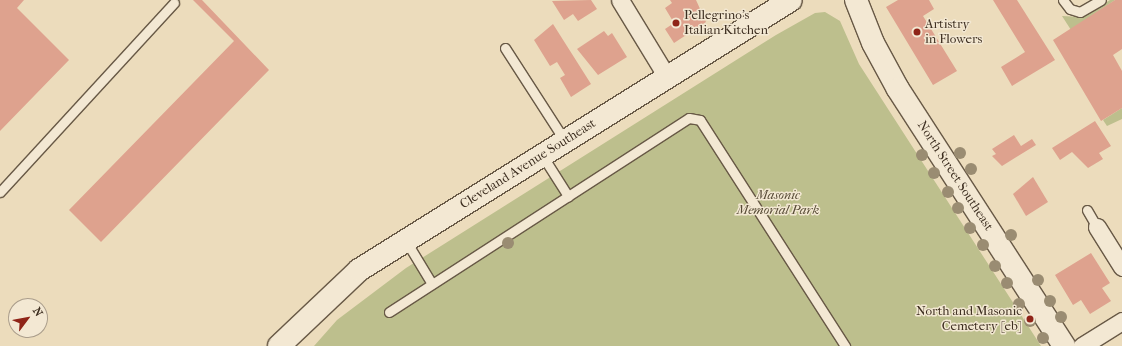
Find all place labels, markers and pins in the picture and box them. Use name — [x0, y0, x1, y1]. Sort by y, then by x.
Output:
place label: Pellegrino's Italian Kitchen — [684, 8, 768, 39]
place label: Artistry in Flowers — [925, 17, 982, 48]
marker: Pellegrino's Italian Kitchen — [671, 18, 681, 28]
marker: Artistry in Flowers — [912, 27, 922, 37]
place label: North and Masonic Cemetery [eb] — [916, 304, 1022, 335]
marker: North and Masonic Cemetery [eb] — [1025, 314, 1035, 324]

